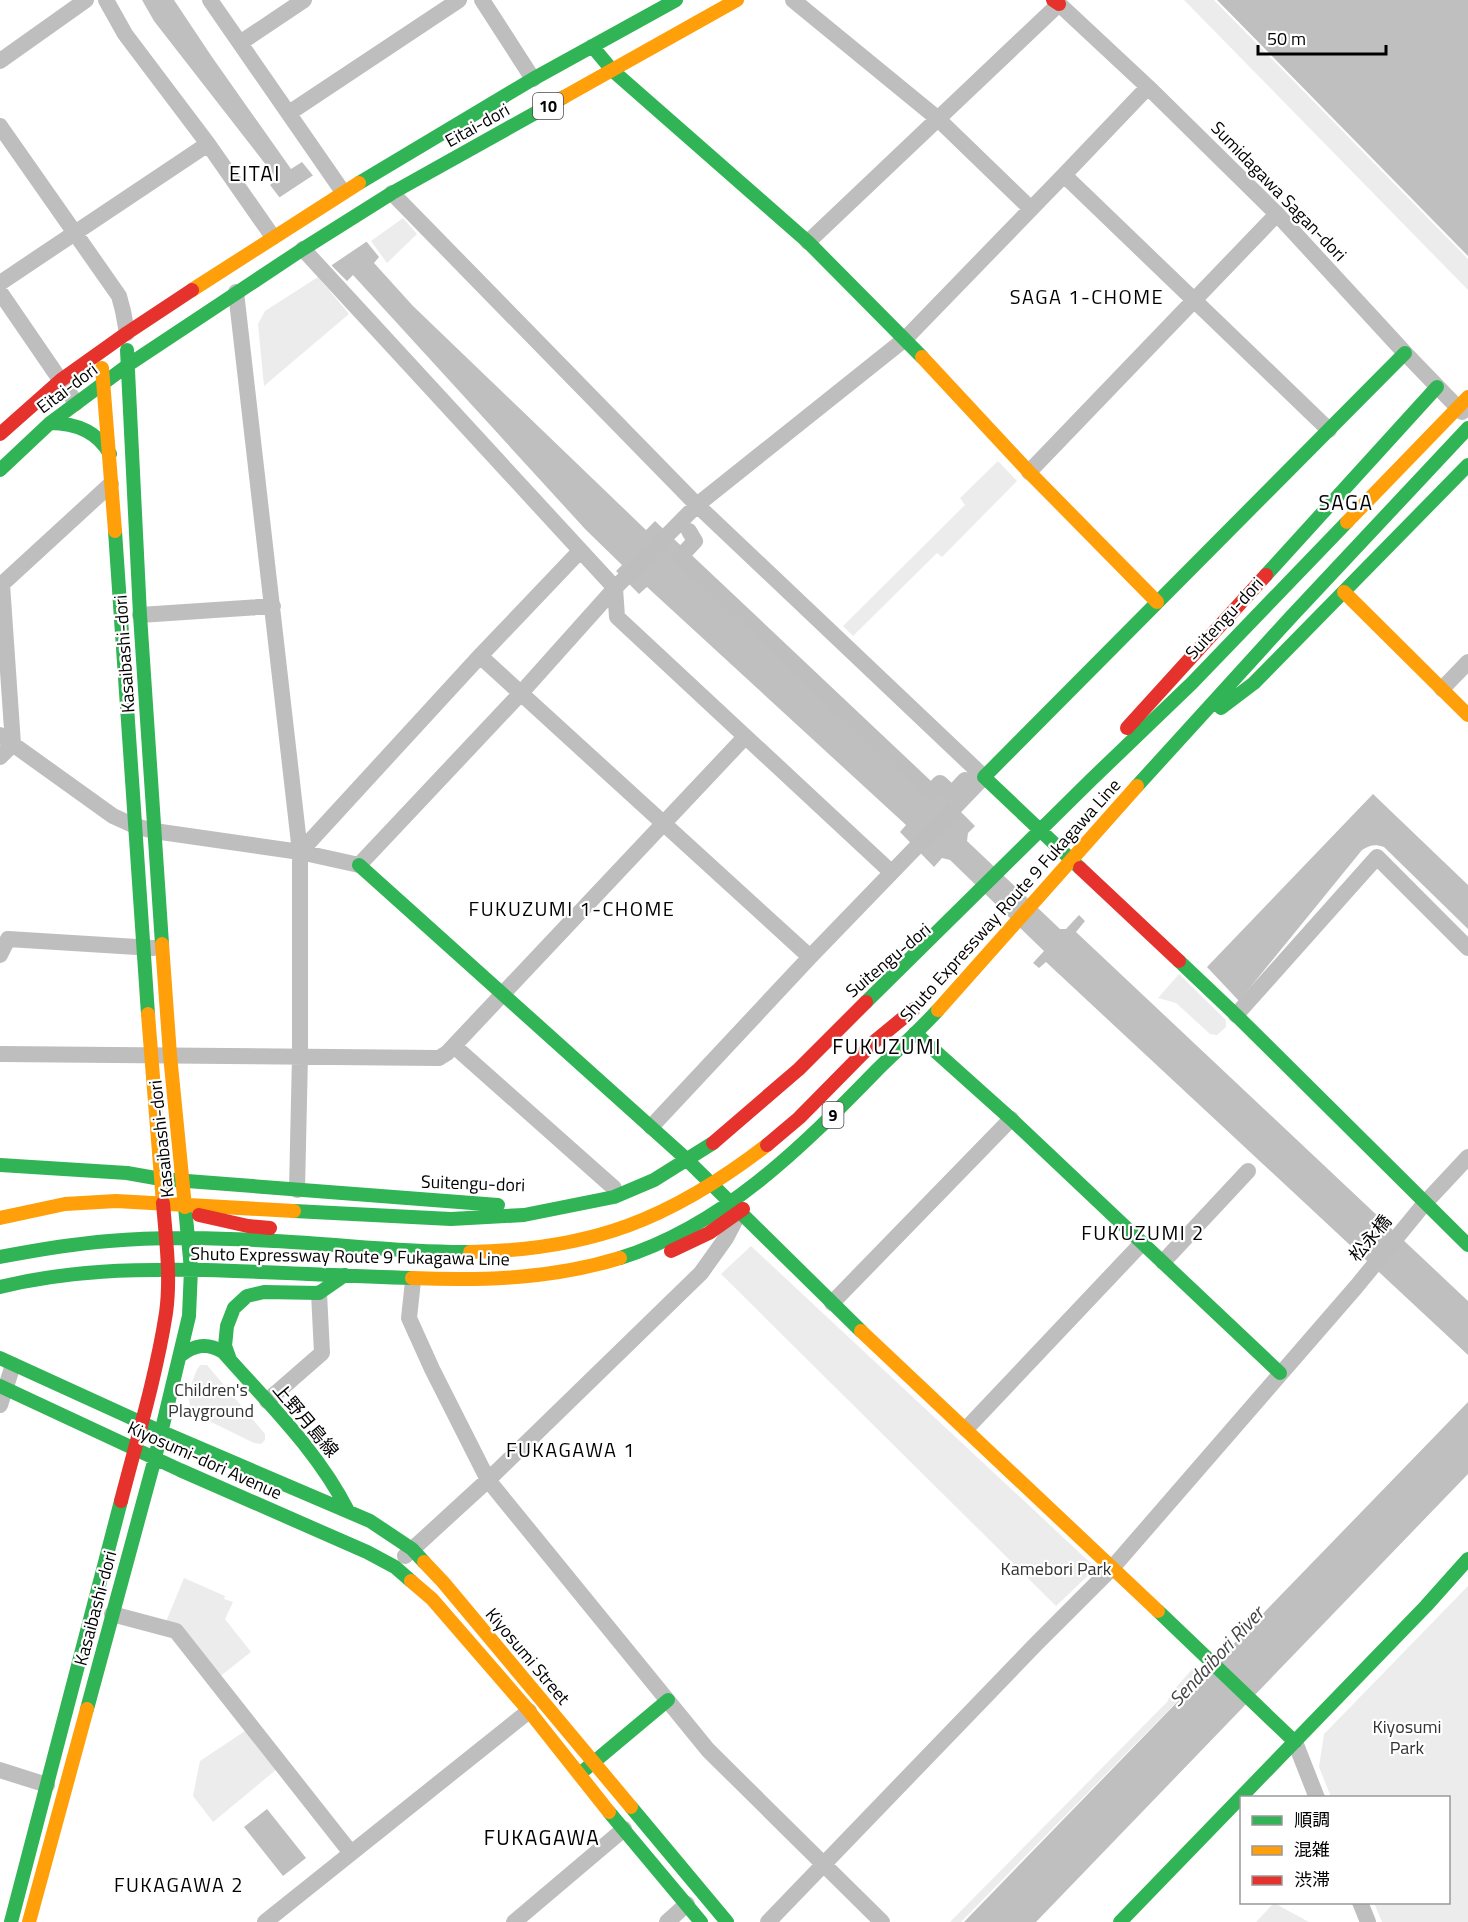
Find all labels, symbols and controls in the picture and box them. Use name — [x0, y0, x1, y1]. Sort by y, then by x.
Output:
scale bar — [1258, 18, 1386, 56]
text: 50 m — [1267, 25, 1306, 52]
road number: 10 — [533, 93, 563, 119]
street label: Eitai-dori — [440, 96, 514, 154]
street label: Sumidagawa Sagan-dori — [1205, 115, 1353, 267]
district label: EITAI — [229, 157, 281, 189]
district label: SAGA 1-CHOME — [1010, 281, 1164, 312]
street label: Eitai-dori — [31, 356, 103, 420]
district label: SAGA — [1319, 486, 1373, 518]
street label: Suitengu-dori — [1179, 571, 1269, 665]
street label: Kasaibashi-dori — [106, 594, 142, 714]
street label: Shuto Expressway Route 9 Fukagawa Line — [893, 772, 1127, 1028]
district label: FUKUZUMI 1-CHOME — [469, 893, 675, 924]
street label: Suitengu-dori — [839, 916, 937, 1004]
district label: FUKUZUMI — [832, 1030, 942, 1062]
street label: Kasaibashi-dori — [141, 1079, 181, 1199]
road number: 9 — [822, 1102, 844, 1128]
street label: Suitengu-dori — [420, 1168, 526, 1198]
street label: 松永橋 — [1342, 1209, 1398, 1267]
district label: FUKUZUMI 2 — [1081, 1217, 1205, 1248]
street label: Shuto Expressway Route 9 Fukagawa Line — [190, 1240, 510, 1272]
park label: Children's Playground — [168, 1376, 254, 1424]
street label: 上野月島線 — [267, 1377, 345, 1463]
street label: Kiyosumi-dori Avenue — [123, 1414, 287, 1506]
district label: FUKAGAWA 1 — [506, 1434, 636, 1465]
street label: Kasaibashi-dori — [67, 1547, 123, 1669]
park label: Kamebori Park — [1001, 1555, 1112, 1582]
water label: Sendaibori River — [1161, 1597, 1273, 1713]
street label: Kiyosumi Street — [479, 1602, 577, 1711]
park label: Kiyosumi Park — [1372, 1713, 1442, 1761]
legend — [1240, 1796, 1450, 1904]
text: 順調 — [1294, 1806, 1330, 1833]
district label: FUKAGAWA — [484, 1821, 600, 1853]
text: 混雑 — [1294, 1836, 1330, 1863]
text: 渋滞 — [1294, 1866, 1330, 1893]
district label: FUKAGAWA 2 — [114, 1869, 244, 1900]

